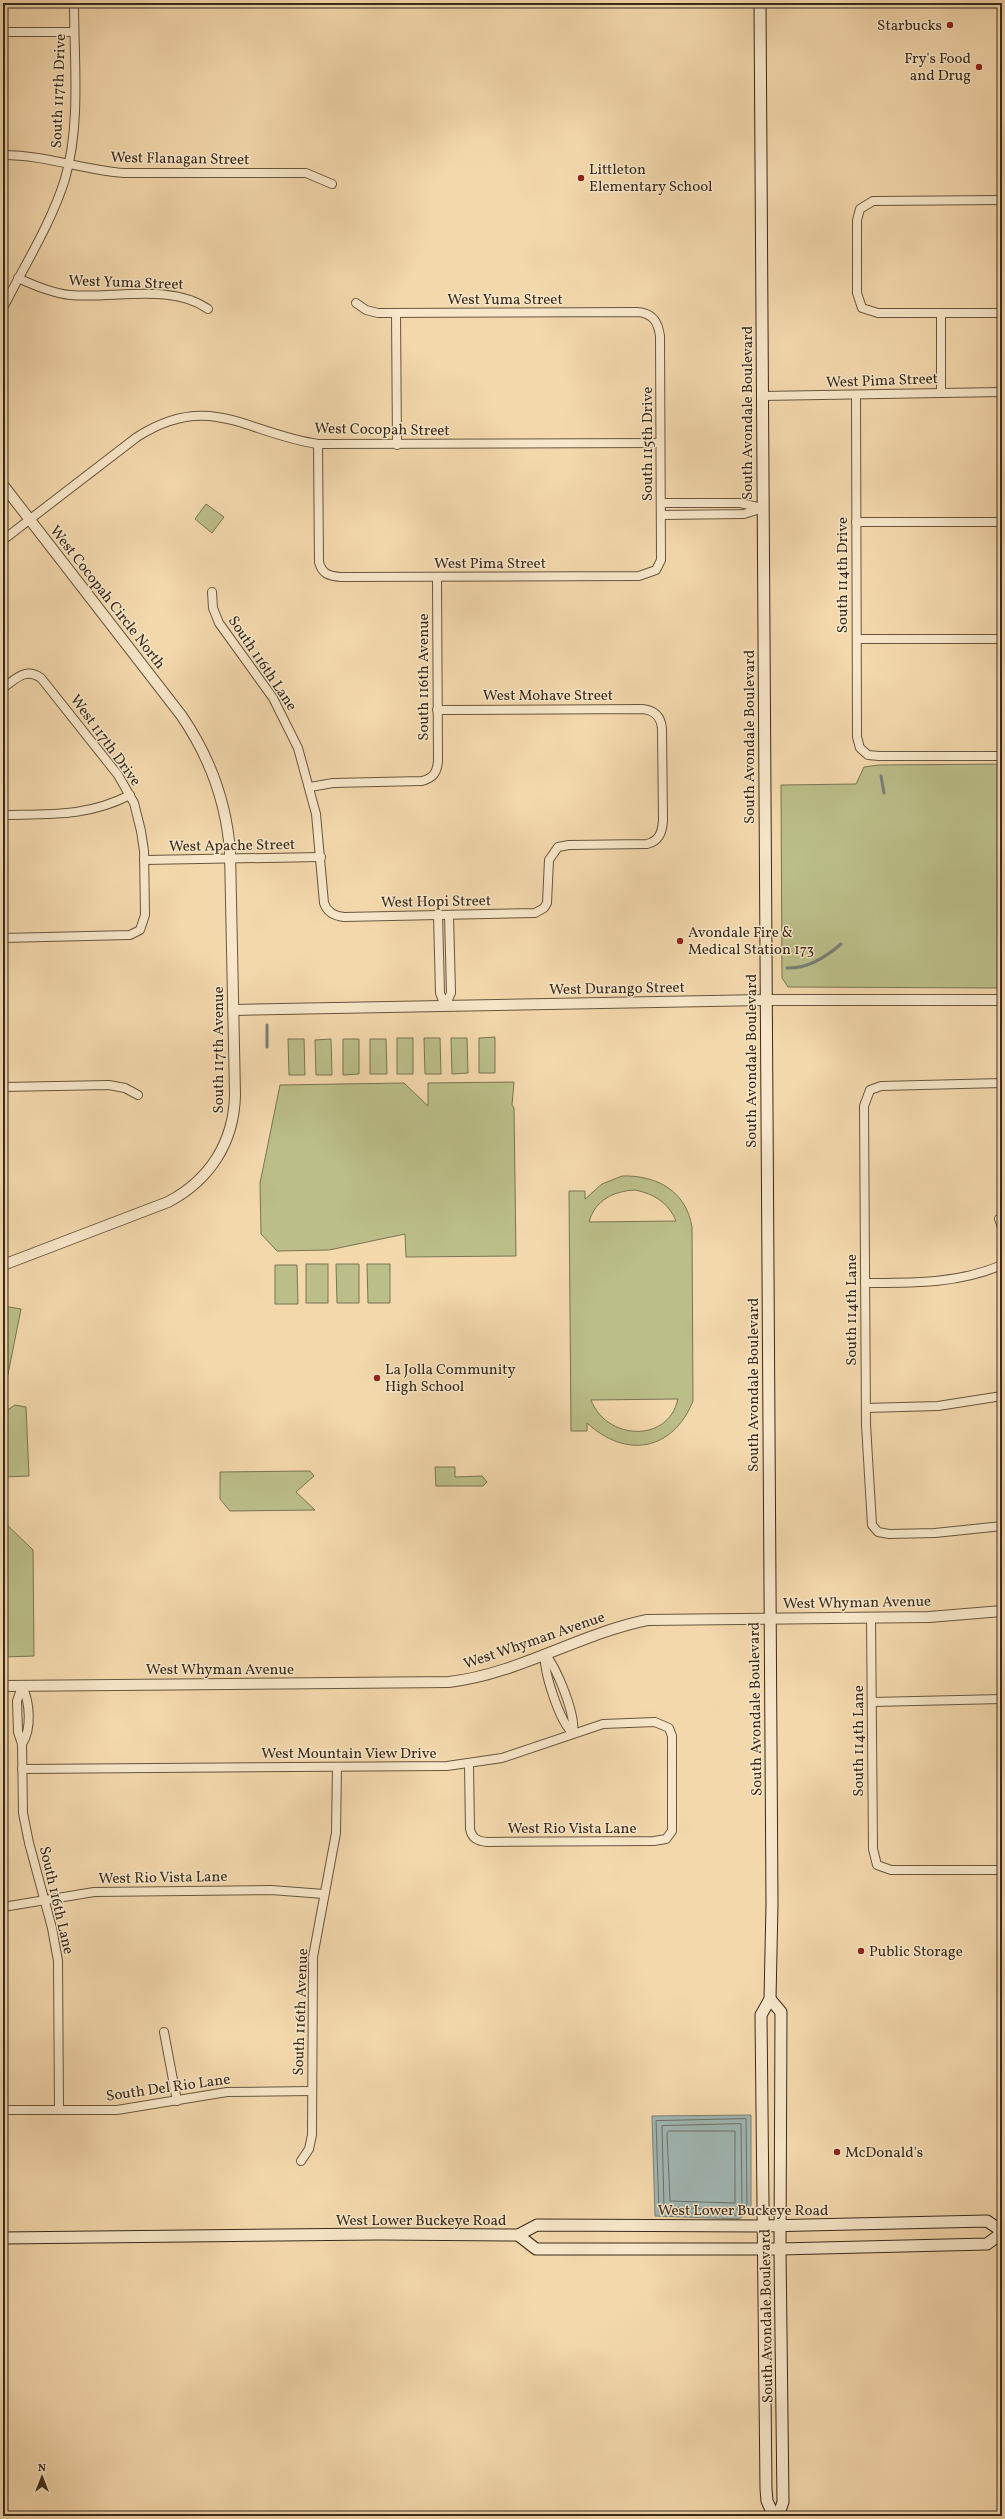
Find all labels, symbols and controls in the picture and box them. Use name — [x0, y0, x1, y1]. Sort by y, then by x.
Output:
place label: Starbucks — [877, 16, 942, 37]
marker: Starbucks — [945, 20, 955, 30]
street label: South 117th Drive — [47, 33, 72, 149]
place label: Fry's Food and Drug — [904, 49, 971, 87]
marker: Fry's Food and Drug — [974, 62, 984, 72]
street label: West Flanagan Street — [110, 148, 250, 171]
place label: Littleton Elementary School — [589, 160, 712, 198]
marker: Littleton Elementary School — [576, 173, 586, 183]
street label: West Yuma Street — [68, 271, 184, 296]
street label: West Yuma Street — [447, 290, 563, 311]
street label: South Avondale Boulevard — [738, 326, 759, 500]
street label: West Pima Street — [826, 369, 938, 394]
street label: South 115th Drive — [638, 387, 659, 501]
street label: West Cocopah Street — [314, 419, 450, 442]
street label: South 114th Drive — [833, 517, 854, 633]
street label: West Cocopah Circle North — [44, 522, 170, 674]
street label: West Pima Street — [434, 554, 546, 575]
street label: South 116th Lane — [222, 612, 301, 715]
street label: South 116th Avenue — [414, 613, 435, 741]
street label: South Avondale Boulevard — [740, 650, 761, 824]
street label: West Mohave Street — [483, 686, 613, 707]
street label: West 117th Drive — [64, 691, 145, 791]
street label: West Apache Street — [169, 835, 295, 858]
street label: West Hopi Street — [381, 891, 491, 914]
place label: Avondale Fire & Medical Station 173 — [688, 923, 814, 961]
marker: Avondale Fire & Medical Station 173 — [675, 936, 685, 946]
street label: South Avondale Boulevard — [742, 974, 763, 1148]
street label: West Durango Street — [549, 978, 685, 1001]
street label: South 117th Avenue — [209, 986, 230, 1114]
street label: South 114th Lane — [842, 1254, 863, 1366]
street label: South Avondale Boulevard — [744, 1298, 765, 1472]
place label: La Jolla Community High School — [385, 1360, 516, 1398]
marker: La Jolla Community High School — [372, 1373, 382, 1383]
street label: West Whyman Avenue — [783, 1592, 931, 1615]
street label: West Whyman Avenue — [461, 1607, 608, 1675]
street label: South Avondale Boulevard — [744, 1622, 769, 1796]
street label: West Whyman Avenue — [146, 1660, 294, 1681]
street label: South 114th Lane — [849, 1685, 870, 1797]
street label: West Mountain View Drive — [261, 1744, 437, 1765]
street label: West Rio Vista Lane — [507, 1819, 637, 1840]
street label: South 116th Lane — [33, 1844, 78, 1956]
street label: West Rio Vista Lane — [98, 1867, 228, 1890]
place label: Public Storage — [869, 1942, 963, 1963]
marker: Public Storage — [856, 1946, 866, 1956]
street label: South 116th Avenue — [289, 1948, 314, 2076]
street label: South Del Rio Lane — [105, 2069, 232, 2108]
place label: McDonald's — [845, 2143, 923, 2164]
marker: McDonald's — [832, 2147, 842, 2157]
street label: West Lower Buckeye Road — [658, 2201, 828, 2222]
street label: West Lower Buckeye Road — [336, 2211, 506, 2232]
street label: South Avondale Boulevard — [755, 2229, 780, 2403]
north arrow — [22, 2457, 62, 2497]
text: N — [38, 2461, 46, 2476]

